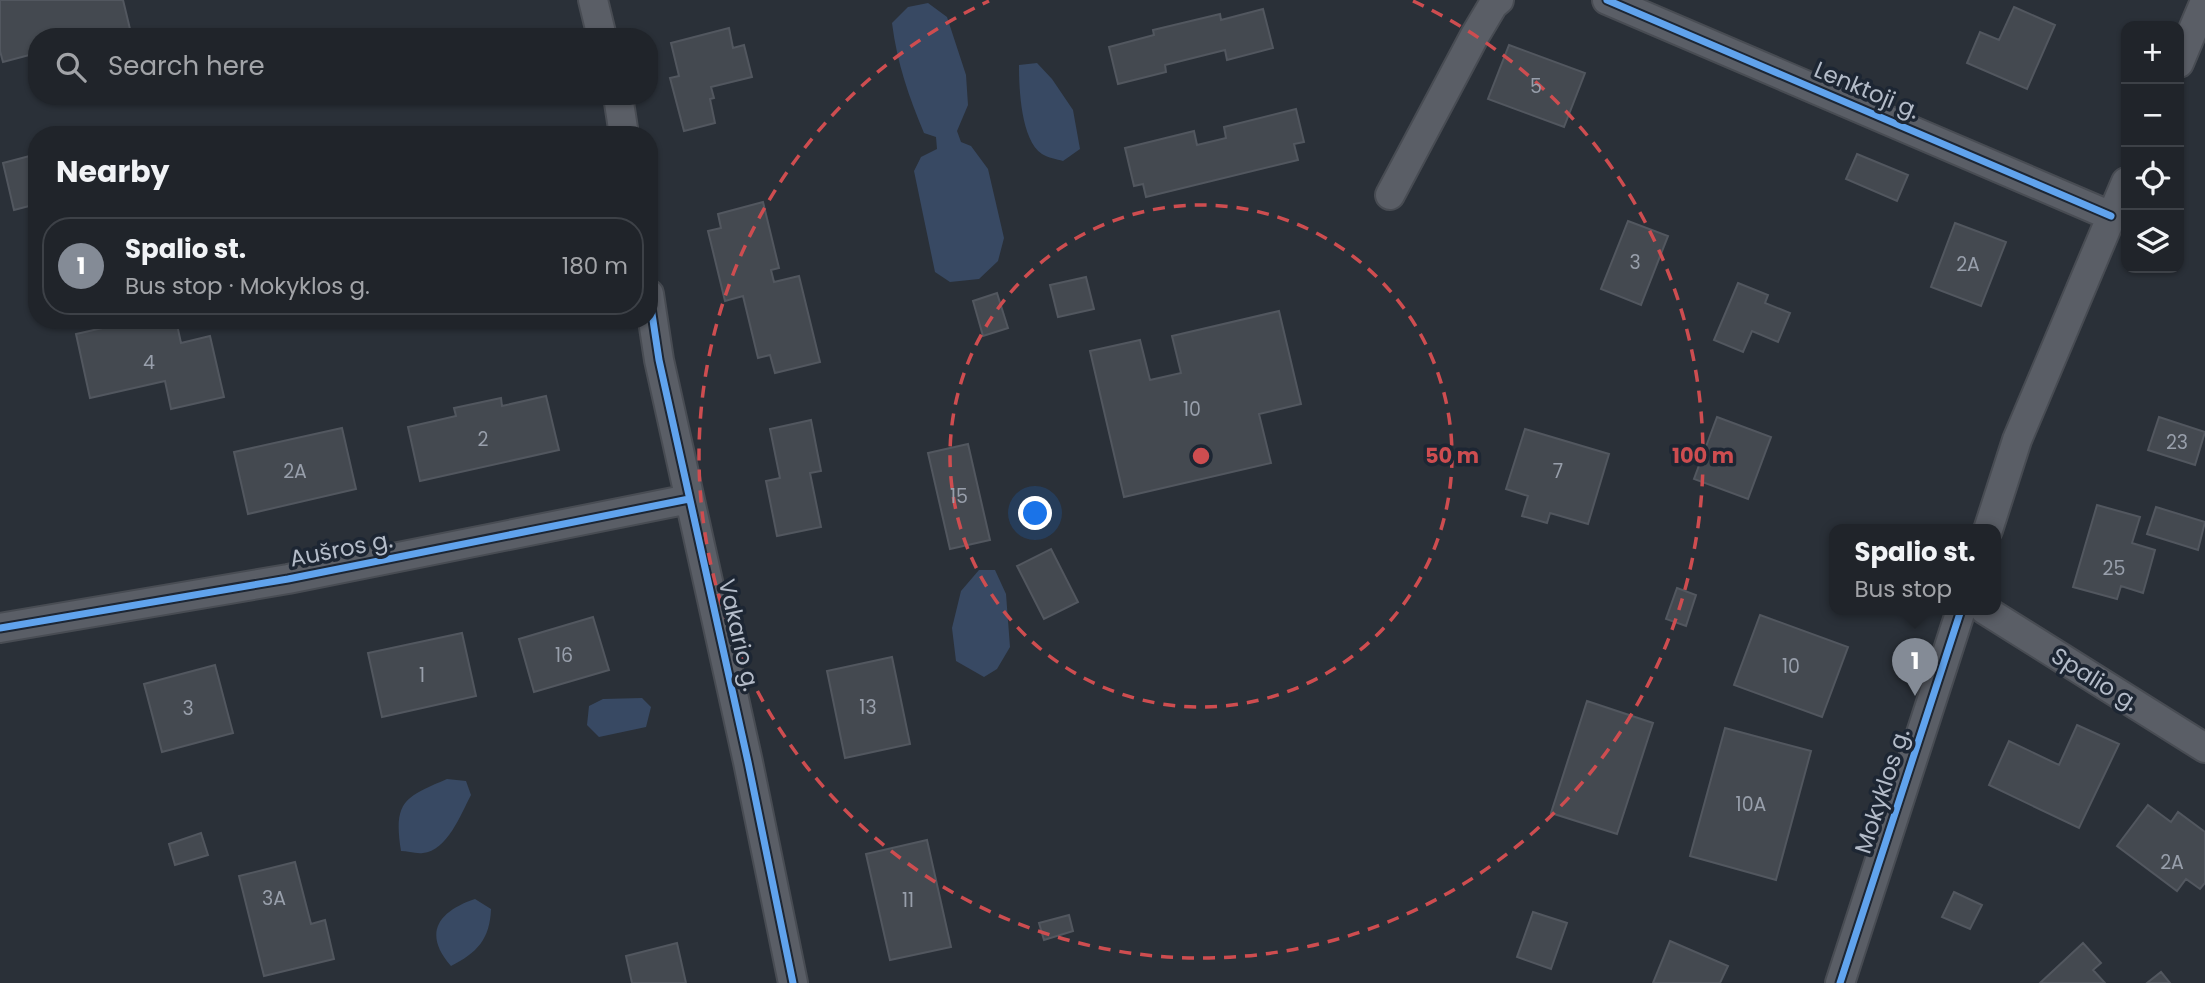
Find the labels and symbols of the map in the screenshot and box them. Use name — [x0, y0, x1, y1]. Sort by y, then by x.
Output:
street label: Lenktoji g. — [1809, 53, 1925, 127]
house number: 5 — [1530, 73, 1542, 100]
house number: 3 — [1629, 249, 1641, 276]
house number: 2A — [1956, 251, 1980, 278]
house number: 4 — [143, 349, 155, 376]
house number: 10 — [1183, 396, 1201, 423]
house number: 2 — [478, 426, 489, 453]
house number: 23 — [2166, 429, 2188, 456]
text: 50 m — [1425, 441, 1479, 470]
text: 100 m — [1672, 441, 1734, 470]
centre of rings — [1189, 444, 1213, 468]
house number: 2A — [283, 458, 307, 485]
house number: 7 — [1553, 458, 1563, 485]
house number: 15 — [950, 483, 968, 510]
your location — [1018, 496, 1052, 530]
street label: Aušros g. — [287, 523, 395, 575]
house number: 25 — [2103, 555, 2125, 582]
street label: Vakario g. — [711, 576, 767, 694]
pin: 1 — [1892, 638, 1938, 696]
street label: Spalio g. — [2045, 640, 2145, 718]
house number: 16 — [555, 642, 573, 669]
house number: 10 — [1782, 653, 1800, 680]
house number: 1 — [419, 662, 425, 689]
house number: 13 — [859, 694, 877, 721]
house number: 3 — [182, 695, 194, 722]
street label: Mokyklos g. — [1847, 724, 1917, 858]
house number: 10A — [1736, 791, 1767, 818]
house number: 2A — [2160, 849, 2184, 876]
house number: 3A — [262, 885, 286, 912]
house number: 11 — [902, 887, 914, 914]

